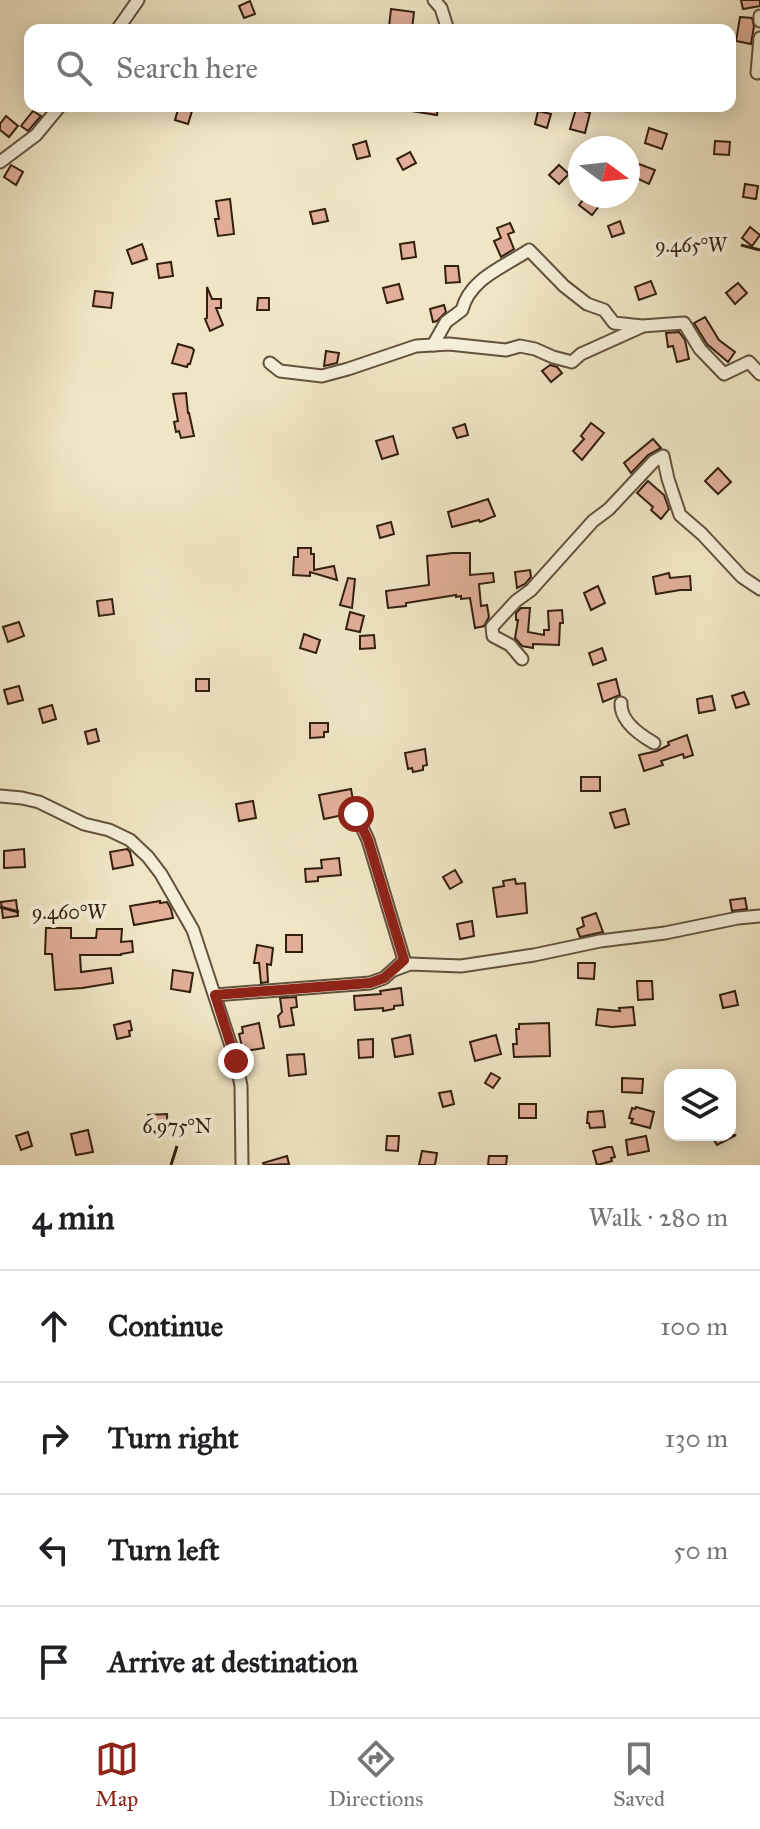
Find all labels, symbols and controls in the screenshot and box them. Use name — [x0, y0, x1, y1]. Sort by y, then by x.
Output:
search box — [24, 24, 736, 112]
icon: search — [52, 46, 96, 90]
text: Search here — [116, 50, 258, 86]
north arrow — [568, 136, 640, 208]
text: 9.465°W — [655, 233, 728, 257]
route start — [338, 796, 374, 832]
text: 9.460°W — [32, 900, 107, 924]
route end — [218, 1043, 254, 1079]
map controls — [664, 1069, 736, 1141]
button: layers — [664, 1069, 736, 1141]
text: 6.975°N — [142, 1114, 212, 1138]
text: 4 min — [32, 1197, 115, 1238]
text: Walk · 280 m — [588, 1201, 728, 1233]
icon: ahead — [32, 1304, 76, 1348]
text: Continue — [108, 1308, 223, 1344]
text: 100 m — [660, 1310, 728, 1342]
icon: right — [32, 1416, 76, 1460]
text: Turn right — [108, 1420, 239, 1456]
text: 130 m — [665, 1422, 728, 1454]
icon: left — [32, 1528, 76, 1572]
text: Turn left — [108, 1532, 219, 1568]
text: 50 m — [673, 1534, 728, 1566]
icon: arrive — [32, 1640, 76, 1684]
text: Arrive at destination — [108, 1644, 358, 1680]
tab: Map — [95, 1737, 139, 1812]
tab: Directions — [328, 1737, 423, 1812]
tab: Saved — [613, 1737, 665, 1812]

